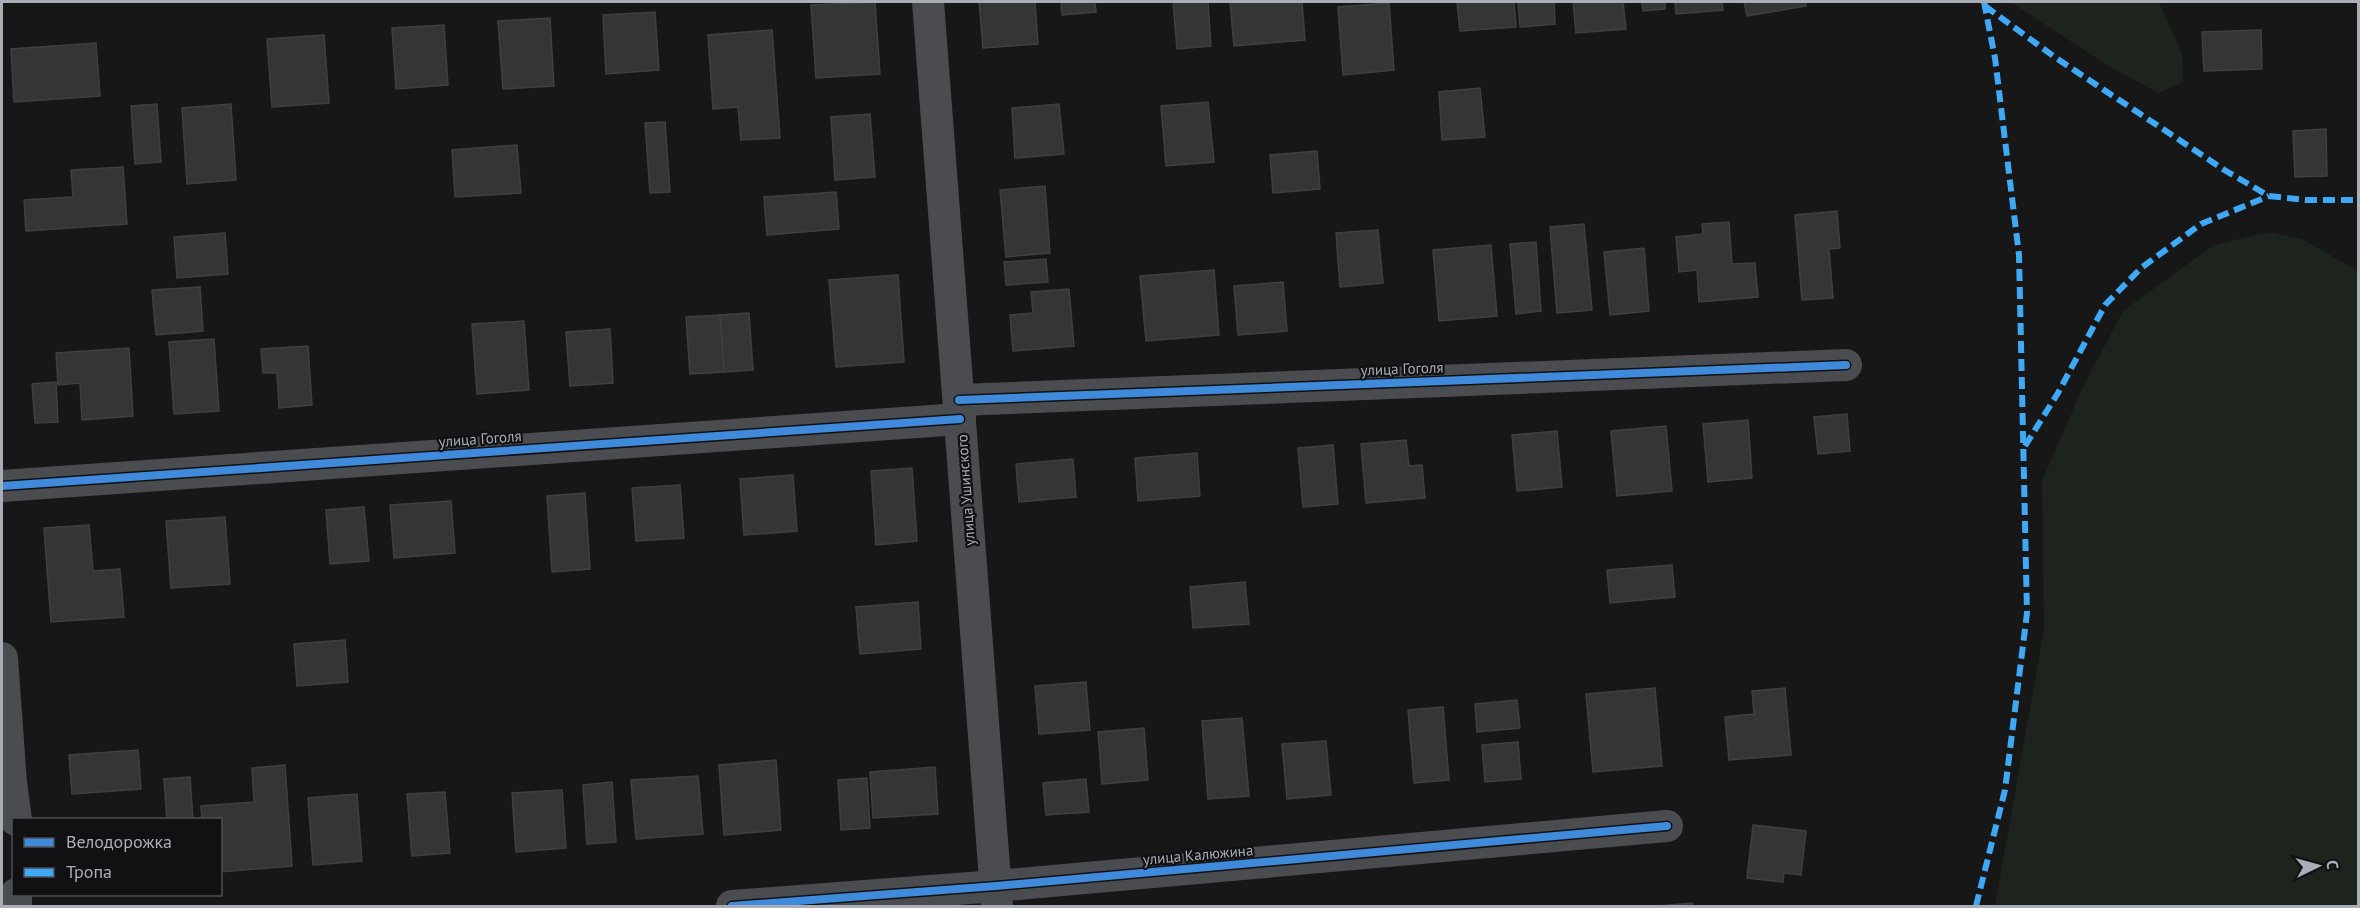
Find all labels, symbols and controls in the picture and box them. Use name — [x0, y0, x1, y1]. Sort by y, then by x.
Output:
street label: улица Гоголя — [1360, 358, 1444, 379]
street label: улица Гоголя — [438, 426, 522, 451]
street label: улица Ушинского — [952, 434, 979, 546]
legend — [12, 818, 222, 896]
text: Велодорожка — [66, 830, 172, 853]
north arrow — [2288, 836, 2348, 896]
street label: улица Калюжина — [1142, 840, 1254, 869]
text: С — [2323, 859, 2343, 870]
text: Тропа — [66, 860, 112, 883]

